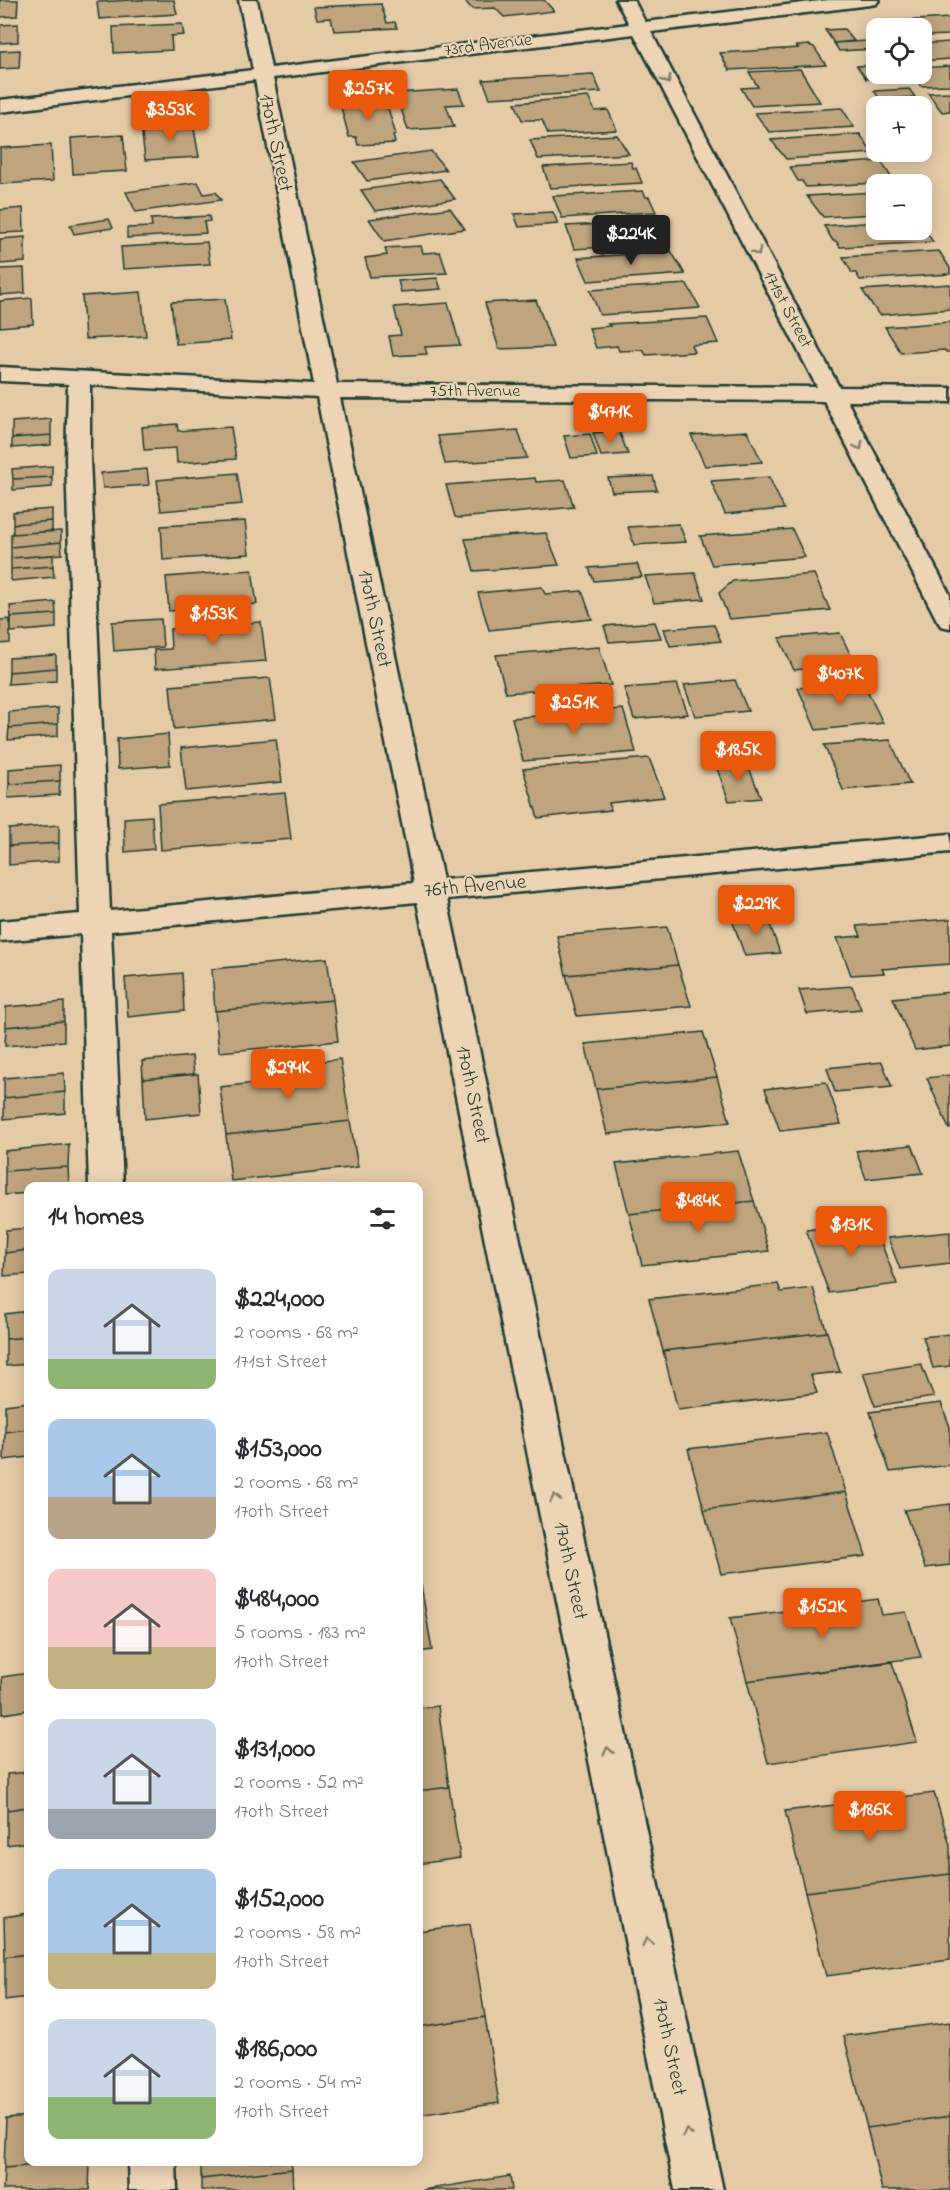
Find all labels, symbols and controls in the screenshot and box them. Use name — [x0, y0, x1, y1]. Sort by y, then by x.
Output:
map controls — [866, 18, 932, 240]
button: locate — [866, 18, 932, 84]
street label: 73rd Avenue — [442, 28, 535, 64]
pin: $257K — [326, 70, 410, 121]
one-way arrow — [660, 73, 671, 84]
text: $257K — [342, 75, 394, 104]
pin: $353K — [128, 91, 212, 142]
street label: 170th Street — [250, 91, 300, 195]
text: $353K — [145, 96, 195, 125]
button: + — [866, 96, 932, 162]
button: − — [866, 174, 932, 240]
pin: $224K — [589, 215, 673, 266]
text: $224K — [606, 220, 656, 249]
one-way arrow — [750, 246, 761, 257]
street label: 171st Street — [756, 267, 818, 353]
street label: 75th Avenue — [430, 379, 521, 405]
pin: $471K — [568, 393, 652, 444]
text: $471K — [588, 398, 632, 427]
one-way arrow — [851, 440, 863, 451]
street label: 170th Street — [349, 567, 399, 671]
pin: $153K — [171, 595, 255, 646]
text: $153K — [189, 600, 237, 629]
pin: $407K — [798, 655, 882, 706]
text: $407K — [817, 660, 863, 689]
pin: $251K — [532, 684, 616, 735]
text: $251K — [549, 689, 599, 718]
pin: $185K — [696, 731, 780, 782]
text: $185K — [714, 736, 762, 765]
street label: 76th Avenue — [422, 868, 528, 906]
pin: $229K — [714, 885, 798, 936]
text: $229K — [732, 890, 780, 919]
street label: 170th Street — [447, 1043, 497, 1147]
pin: $294K — [246, 1049, 330, 1100]
text: $294K — [265, 1054, 311, 1083]
pin: $484K — [656, 1182, 740, 1233]
text: $484K — [675, 1187, 721, 1216]
text: 14 homes — [48, 1199, 144, 1237]
icon: filters — [366, 1202, 399, 1235]
pin: $131K — [809, 1206, 893, 1257]
text: $131K — [830, 1211, 872, 1240]
text: $224,000 — [234, 1281, 324, 1319]
icon: home — [96, 1293, 168, 1365]
text: 2 rooms · 68 m² — [234, 1319, 359, 1348]
text: 171st Street — [234, 1348, 327, 1377]
text: $153,000 — [234, 1431, 322, 1469]
icon: home — [96, 1443, 168, 1515]
text: 2 rooms · 68 m² — [234, 1469, 359, 1498]
one-way arrow — [549, 1494, 562, 1504]
text: 170th Street — [234, 1498, 329, 1527]
street label: 170th Street — [545, 1519, 595, 1623]
text: $484,000 — [234, 1581, 319, 1619]
pin: $152K — [780, 1588, 864, 1639]
icon: home — [96, 1593, 168, 1665]
text: $152K — [797, 1593, 847, 1622]
text: 5 rooms · 183 m² — [234, 1619, 366, 1648]
text: 170th Street — [234, 1648, 329, 1677]
text: $131,000 — [234, 1731, 315, 1769]
icon: home — [96, 1743, 168, 1815]
one-way arrow — [602, 1746, 615, 1756]
text: 2 rooms · 52 m² — [234, 1769, 364, 1798]
pin: $186K — [828, 1791, 912, 1842]
text: $186K — [848, 1796, 892, 1825]
text: 170th Street — [234, 1798, 329, 1827]
text: $152,000 — [234, 1881, 324, 1919]
icon: home — [96, 1893, 168, 1965]
text: 2 rooms · 58 m² — [234, 1919, 361, 1948]
one-way arrow — [641, 1937, 654, 1947]
text: 170th Street — [234, 1948, 329, 1977]
street label: 170th Street — [644, 1995, 694, 2099]
text: $186,000 — [234, 2031, 317, 2069]
icon: home — [96, 2043, 168, 2115]
text: 2 rooms · 54 m² — [234, 2069, 362, 2098]
text: 170th Street — [234, 2098, 329, 2127]
one-way arrow — [681, 2128, 694, 2138]

